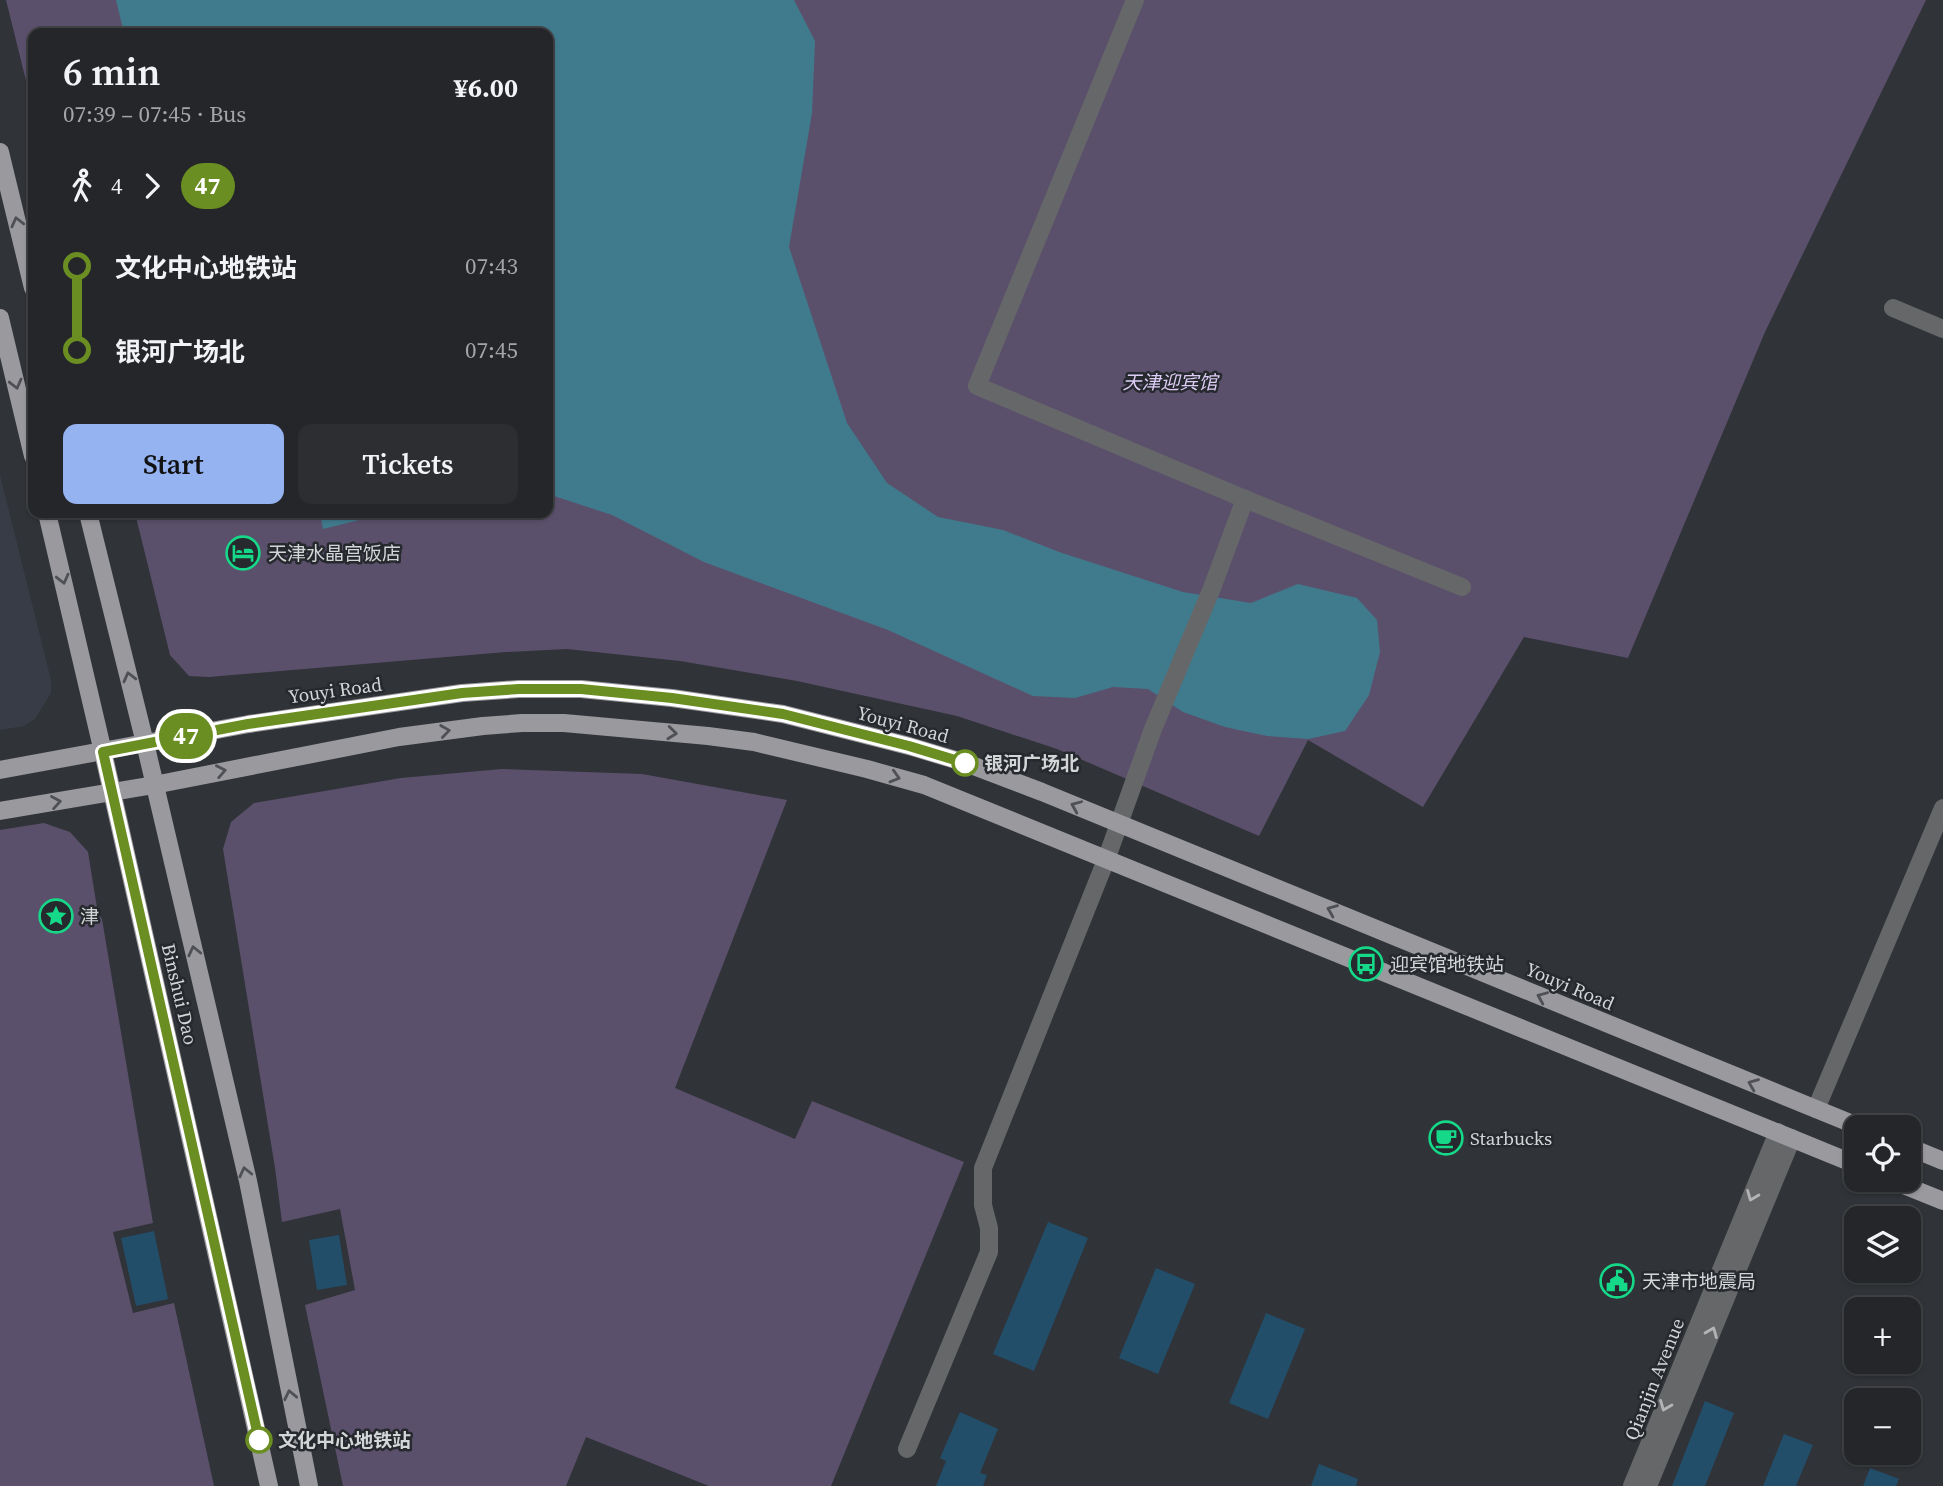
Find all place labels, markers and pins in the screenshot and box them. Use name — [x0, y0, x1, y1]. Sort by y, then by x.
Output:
hotel icon: 天津水晶宫饭店 — [224, 534, 262, 572]
place label: 天津水晶宫饭店 — [268, 540, 401, 566]
marker: 银河广场北 — [952, 750, 978, 776]
place label: 银河广场北 — [984, 750, 1079, 776]
place icon: 津 — [37, 897, 75, 935]
place label: 津 — [80, 903, 99, 929]
bus stop icon: 迎宾馆地铁站 — [1347, 945, 1385, 983]
place label: 迎宾馆地铁站 — [1390, 951, 1504, 977]
cafe icon: Starbucks — [1427, 1119, 1465, 1157]
place label: Starbucks — [1470, 1125, 1552, 1151]
public building icon: 天津市地震局 — [1598, 1262, 1636, 1300]
place label: 天津市地震局 — [1642, 1268, 1756, 1294]
marker: 文化中心地铁站 — [246, 1427, 272, 1453]
place label: 文化中心地铁站 — [278, 1427, 411, 1453]

